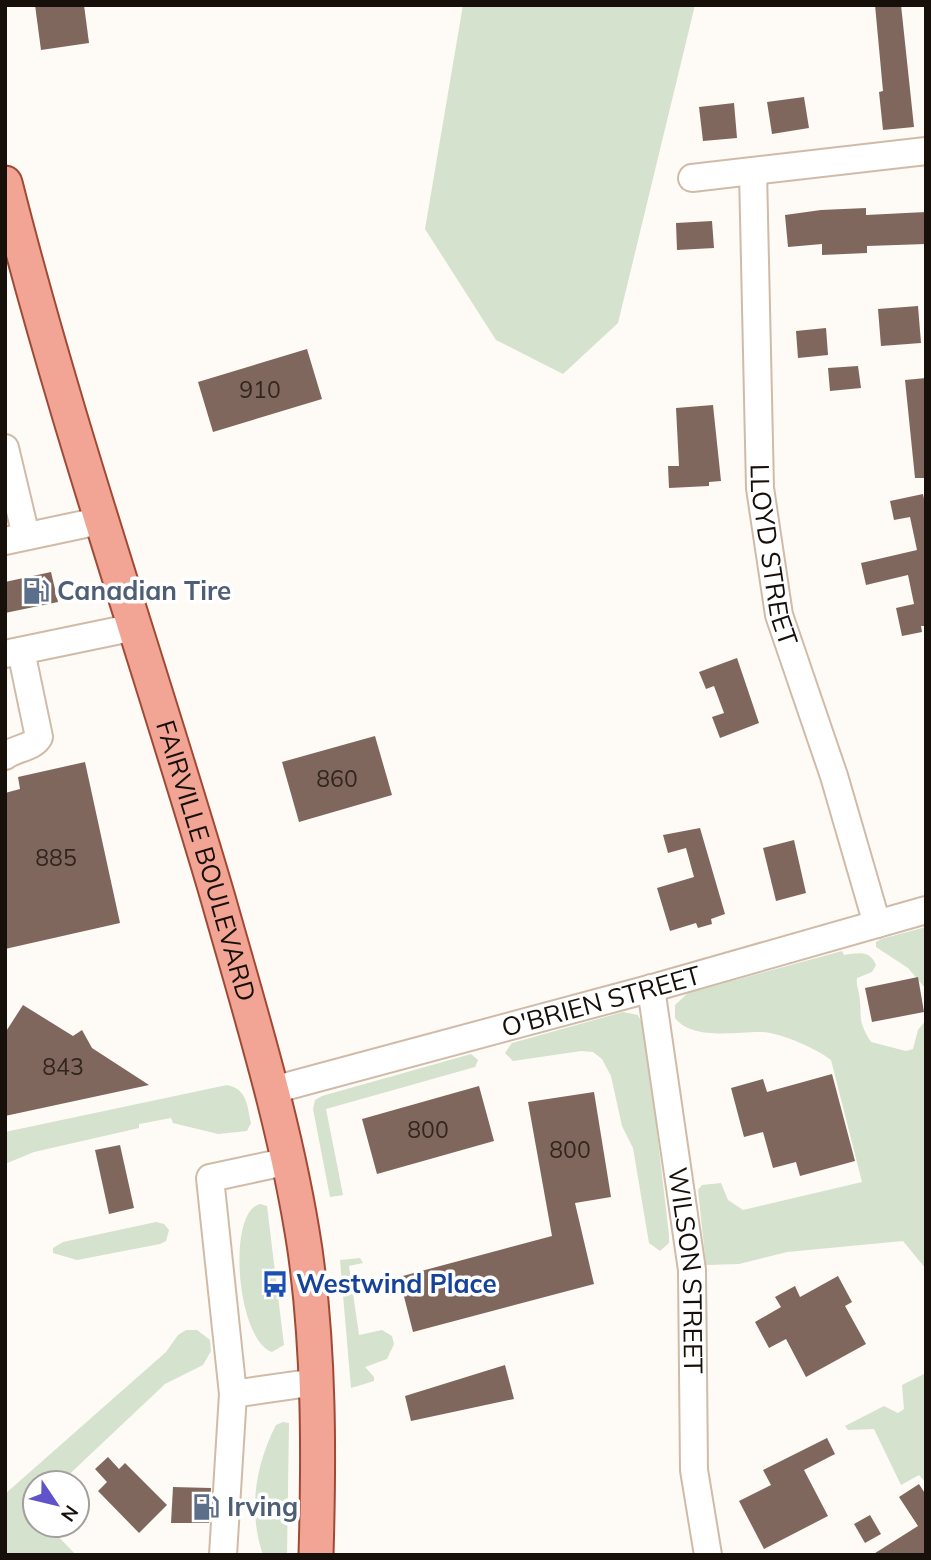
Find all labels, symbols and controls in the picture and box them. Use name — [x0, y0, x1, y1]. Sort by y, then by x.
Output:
house number: 910 — [239, 375, 281, 404]
street label: LLOYD STREET — [743, 463, 805, 650]
place label: Canadian Tire — [57, 574, 231, 607]
fuel station icon: Canadian Tire — [21, 576, 51, 606]
street label: FAIRVILLE BOULEVARD — [149, 716, 264, 1005]
house number: 860 — [316, 764, 358, 793]
house number: 885 — [35, 843, 77, 872]
street label: O'BRIEN STREET — [498, 958, 705, 1044]
house number: 843 — [42, 1052, 84, 1081]
house number: 800 — [407, 1115, 449, 1144]
house number: 800 — [549, 1135, 591, 1164]
street label: WILSON STREET — [661, 1165, 710, 1374]
place label: Westwind Place — [296, 1267, 497, 1300]
bus stop icon: Westwind Place — [260, 1269, 290, 1299]
north arrow — [21, 1469, 91, 1539]
place label: Irving — [227, 1490, 298, 1523]
fuel station icon: Irving — [191, 1492, 221, 1522]
text: N — [56, 1501, 84, 1527]

